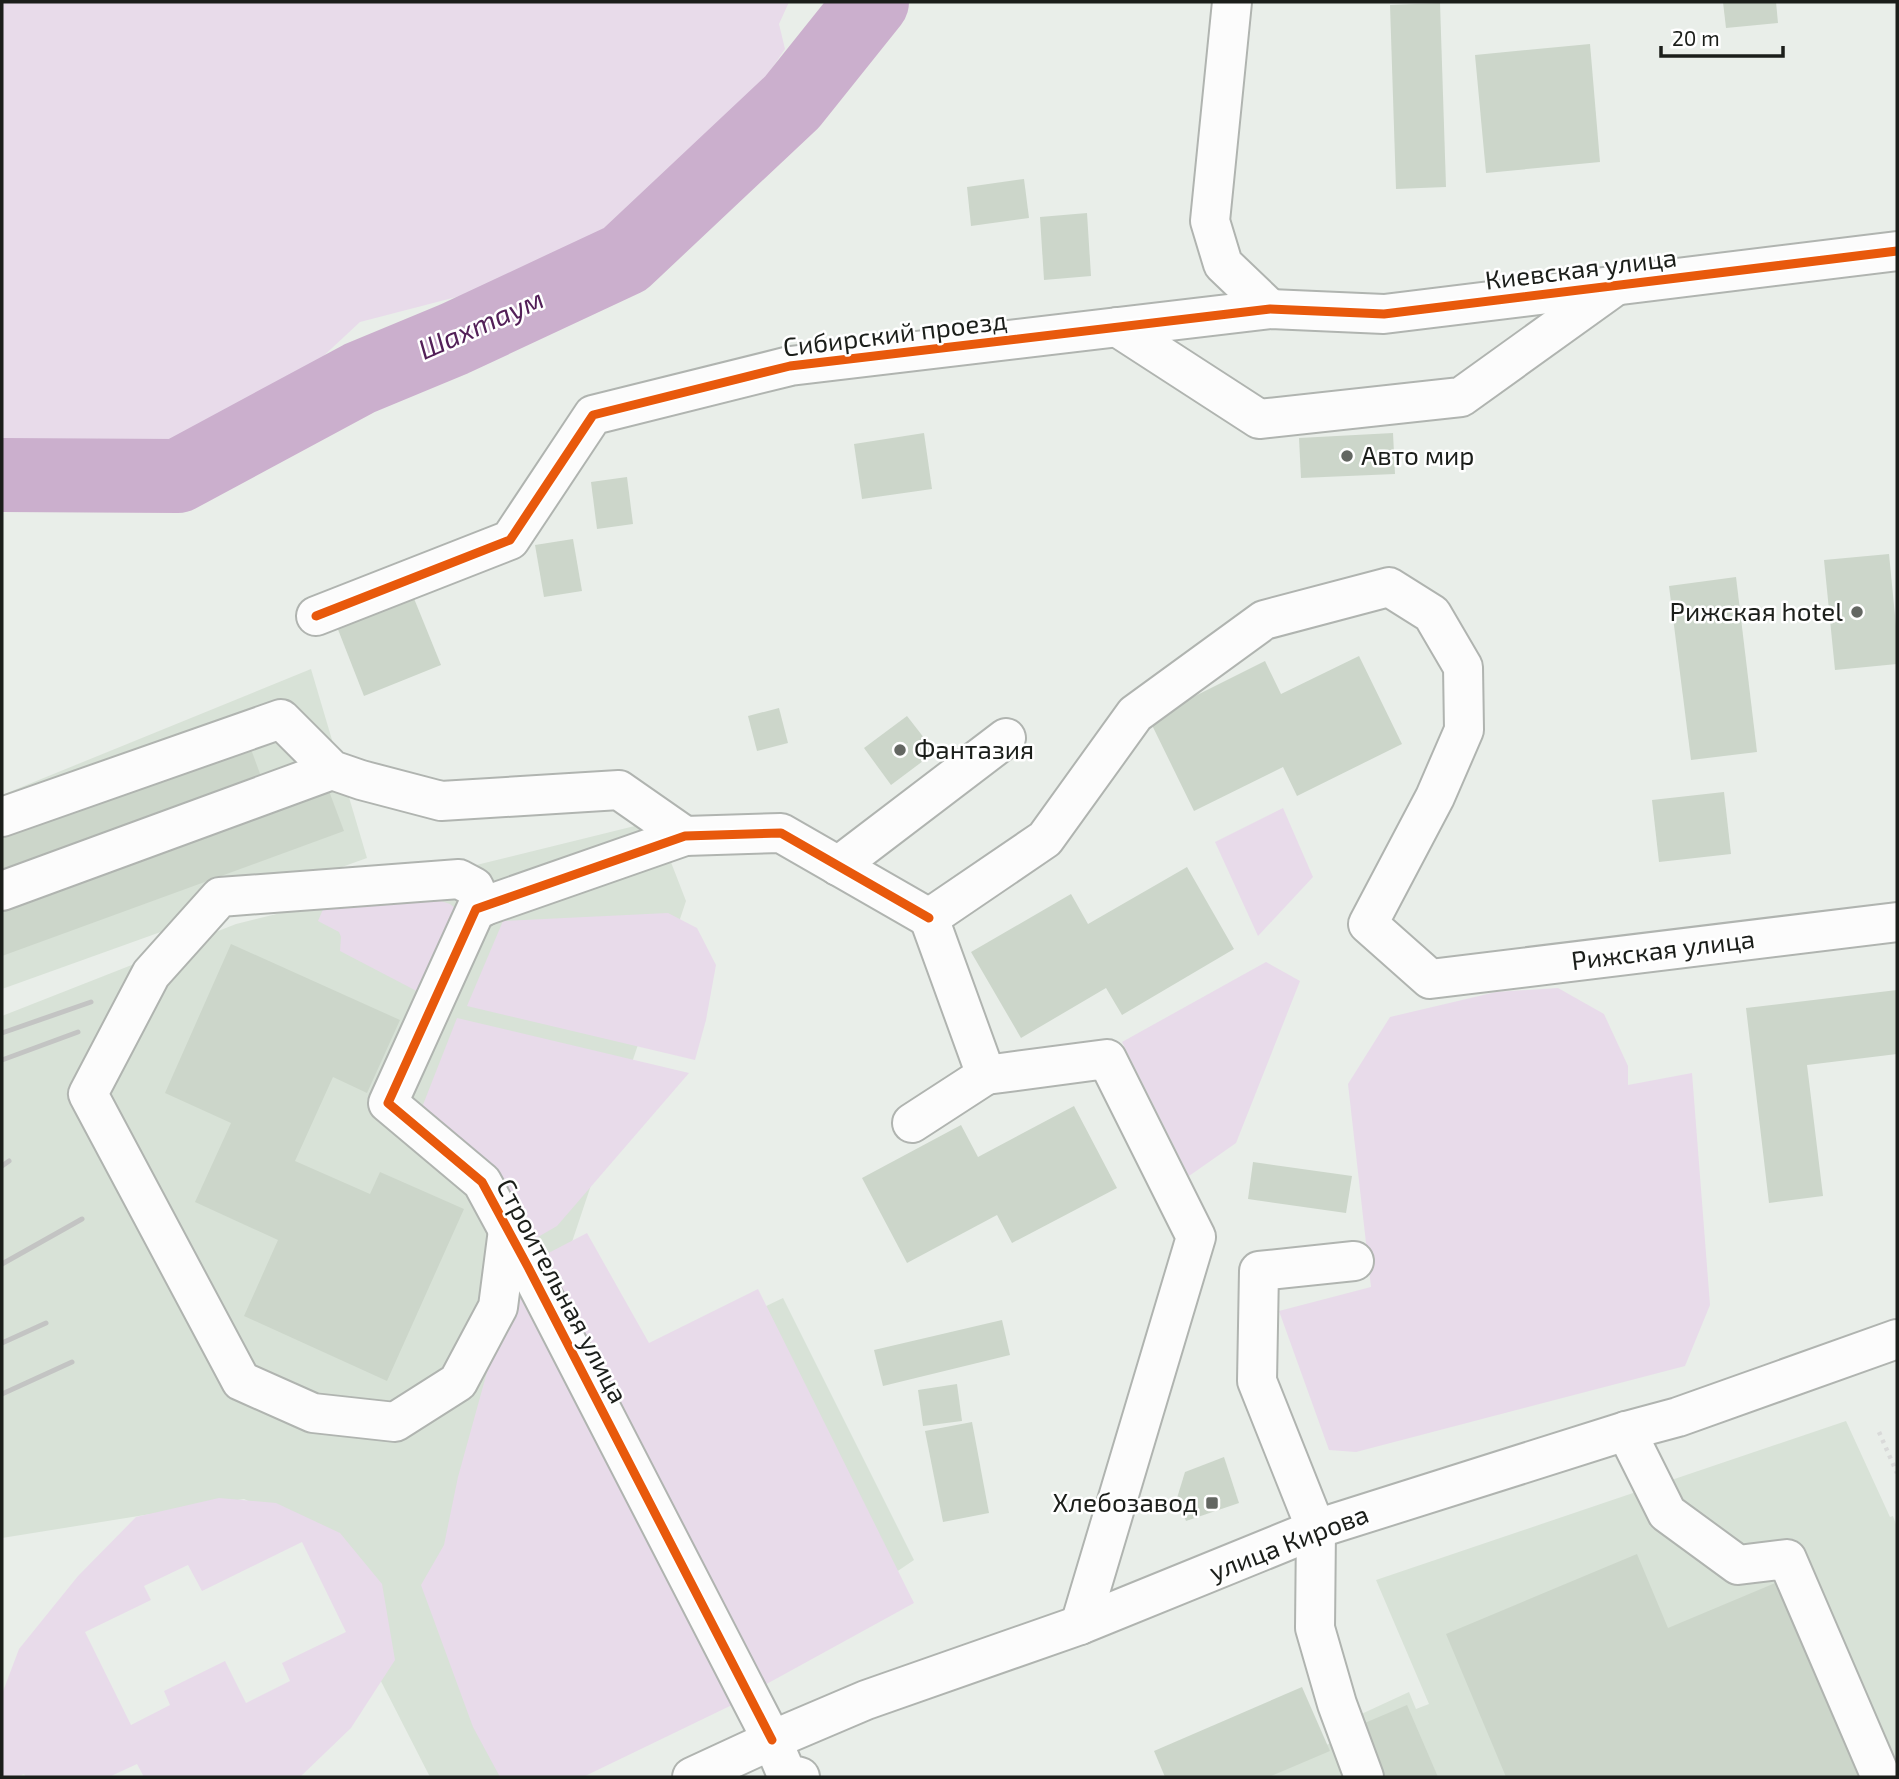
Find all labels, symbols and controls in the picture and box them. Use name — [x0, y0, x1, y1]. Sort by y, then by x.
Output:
scale bar — [1661, 14, 1784, 58]
text: 20 m — [1672, 25, 1720, 50]
street label: Киевская улица — [1483, 240, 1679, 296]
water label: Шахтаум — [413, 280, 548, 366]
street label: Сибирский проезд — [781, 303, 1009, 362]
place label: Авто мир — [1361, 439, 1475, 470]
marker: Авто мир — [1339, 448, 1355, 464]
place label: Рижская hotel — [1670, 595, 1843, 626]
marker: Рижская hotel — [1849, 604, 1865, 620]
place label: Фантазия — [914, 733, 1034, 764]
marker: Фантазия — [892, 742, 908, 758]
street label: Рижская улица — [1569, 922, 1756, 976]
street label: Строительная улица — [490, 1173, 636, 1408]
place label: Хлебозавод — [1052, 1486, 1198, 1517]
marker: Хлебозавод — [1204, 1495, 1220, 1511]
street label: улица Кирова — [1204, 1497, 1373, 1587]

